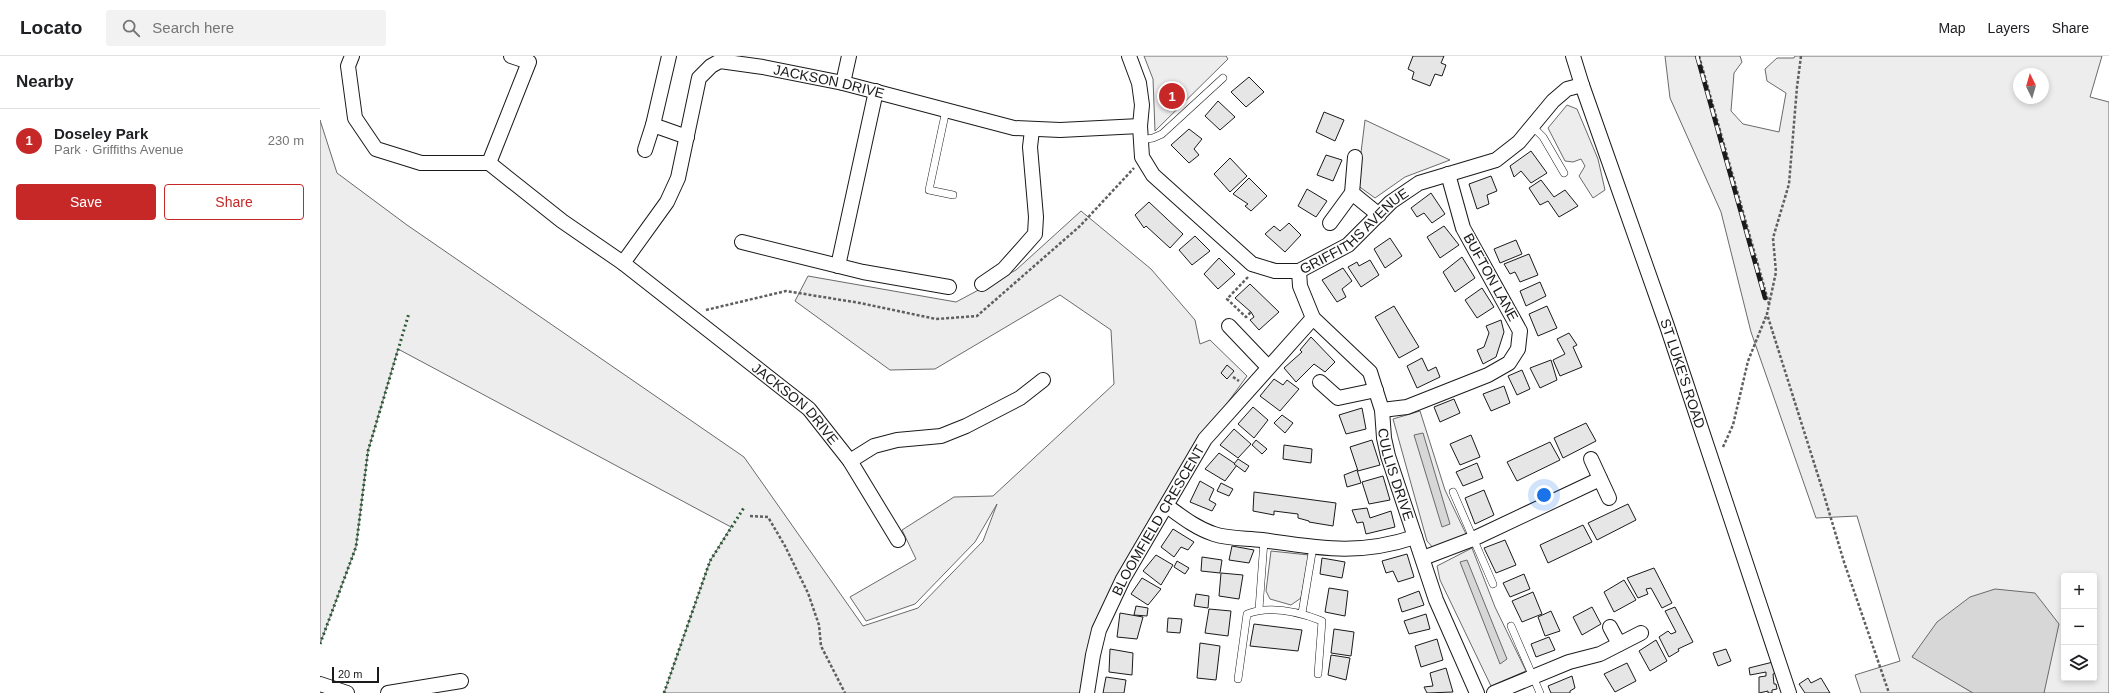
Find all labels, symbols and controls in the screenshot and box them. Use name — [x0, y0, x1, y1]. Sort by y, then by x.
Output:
search box — [106, 10, 386, 46]
text: Locato — [20, 17, 82, 38]
icon: search — [120, 17, 142, 39]
text: Search here — [152, 19, 234, 36]
text: Map — [1938, 20, 1966, 36]
text: Layers — [1988, 20, 2030, 36]
text: Share — [2052, 20, 2089, 36]
street label: JACKSON DRIVE — [772, 61, 886, 102]
north arrow — [2013, 68, 2049, 104]
text: Nearby — [16, 72, 74, 91]
pin: 1 — [1159, 81, 1185, 111]
text: Doseley Park — [54, 125, 148, 142]
text: 1 — [25, 133, 33, 148]
text: 230 m — [268, 133, 304, 148]
text: Park · Griffiths Avenue — [54, 142, 184, 157]
button: Save — [16, 184, 156, 220]
button: Share — [164, 184, 304, 220]
street label: GRIFFITHS AVENUE — [1297, 185, 1411, 277]
street label: BUFTON LANE — [1460, 230, 1522, 324]
street label: ST LUKE'S ROAD — [1657, 317, 1708, 430]
street label: JACKSON DRIVE — [749, 359, 842, 448]
street label: CULLIS DRIVE — [1375, 428, 1417, 523]
street label: BLOOMFIELD CRESCENT — [1108, 442, 1208, 598]
your location — [1534, 485, 1554, 505]
map controls — [2061, 573, 2097, 681]
button: + — [2061, 573, 2097, 609]
button: − — [2061, 609, 2097, 645]
button: layers — [2061, 645, 2097, 681]
scale bar — [332, 665, 379, 684]
text: 20 m — [338, 668, 362, 680]

